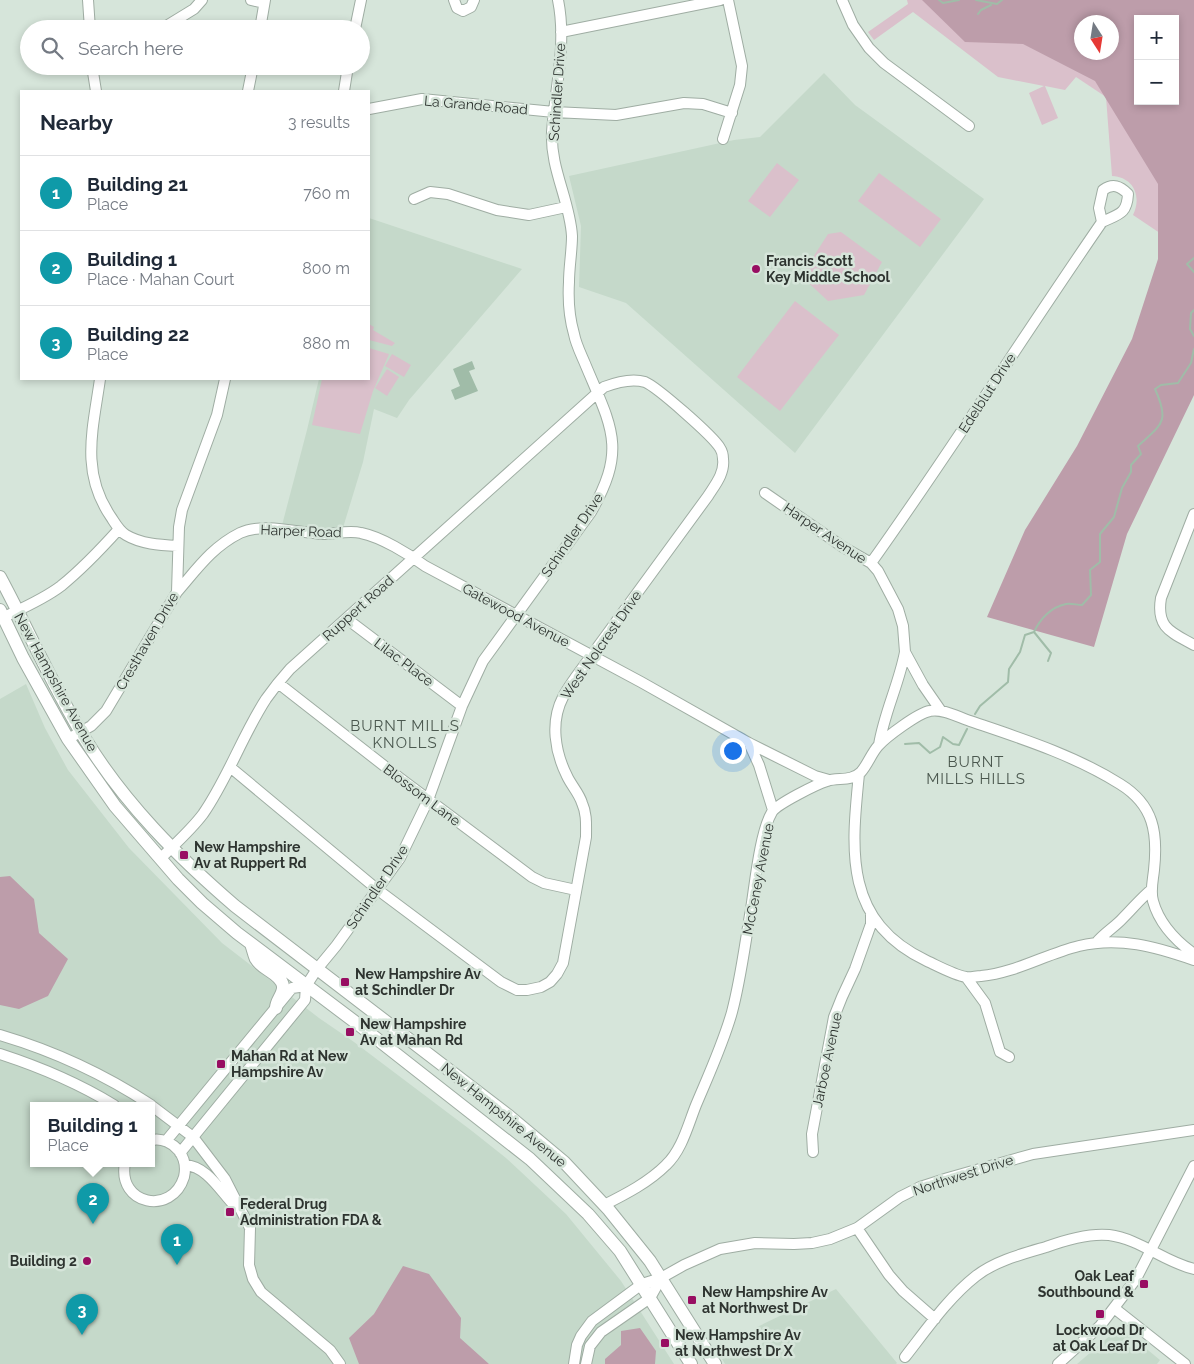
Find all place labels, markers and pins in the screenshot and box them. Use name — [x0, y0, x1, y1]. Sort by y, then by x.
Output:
place label: Francis Scott Key Middle School — [766, 253, 891, 285]
marker: Francis Scott Key Middle School — [750, 263, 762, 275]
place label: New Hampshire Av at Ruppert Rd — [194, 839, 307, 871]
marker: New Hampshire Av at Ruppert Rd — [178, 849, 190, 861]
place label: New Hampshire Av at Schindler Dr — [355, 966, 481, 998]
marker: New Hampshire Av at Schindler Dr — [339, 976, 351, 988]
place label: New Hampshire Av at Mahan Rd — [360, 1016, 467, 1048]
marker: New Hampshire Av at Mahan Rd — [344, 1026, 356, 1038]
place label: Mahan Rd at New Hampshire Av — [231, 1048, 348, 1080]
marker: Mahan Rd at New Hampshire Av — [215, 1058, 227, 1070]
pin: 2 — [77, 1183, 109, 1224]
place label: Federal Drug Administration FDA & — [240, 1196, 382, 1228]
marker: Federal Drug Administration FDA & — [224, 1206, 236, 1218]
pin: 1 — [161, 1224, 193, 1265]
place label: Building 2 — [10, 1253, 77, 1269]
marker: Building 2 — [81, 1255, 93, 1267]
place label: Oak Leaf Southbound & — [1038, 1268, 1135, 1300]
marker: Oak Leaf Southbound & — [1138, 1278, 1150, 1290]
place label: New Hampshire Av at Northwest Dr — [702, 1284, 828, 1316]
pin: 3 — [66, 1294, 98, 1335]
marker: New Hampshire Av at Northwest Dr — [686, 1294, 698, 1306]
marker: Lockwood Dr at Oak Leaf Dr — [1094, 1308, 1106, 1320]
place label: Lockwood Dr at Oak Leaf Dr — [1053, 1322, 1148, 1354]
place label: New Hampshire Av at Northwest Dr X — [675, 1327, 801, 1359]
marker: New Hampshire Av at Northwest Dr X — [659, 1337, 671, 1349]

